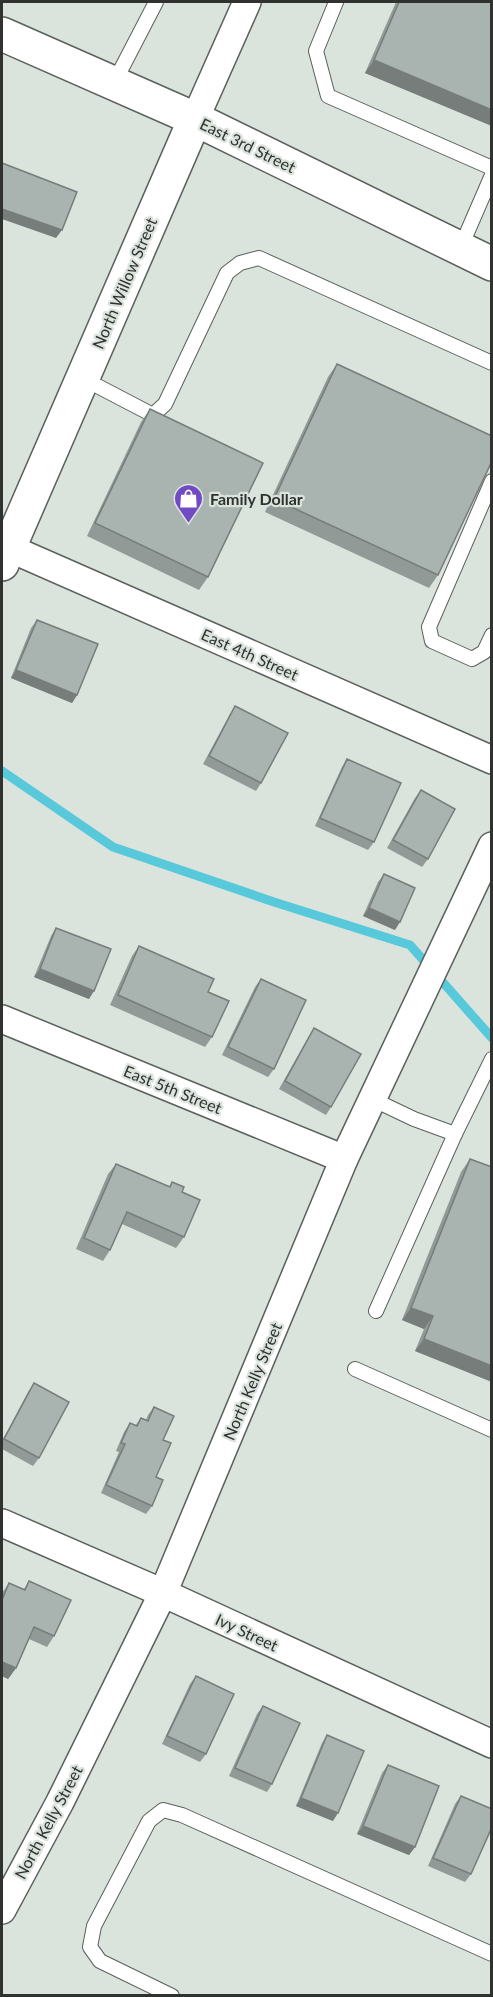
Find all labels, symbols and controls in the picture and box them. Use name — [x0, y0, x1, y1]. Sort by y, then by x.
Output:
street label: East 3rd Street — [197, 114, 299, 176]
street label: North Willow Street — [88, 214, 160, 351]
shop icon: Family Dollar — [173, 482, 205, 524]
place label: Family Dollar — [210, 489, 303, 508]
street label: East 4th Street — [199, 624, 302, 684]
street label: East 5th Street — [121, 1061, 225, 1117]
street label: North Kelly Street — [219, 1319, 285, 1443]
street label: Ivy Street — [213, 1609, 281, 1655]
street label: North Kelly Street — [10, 1762, 86, 1882]

